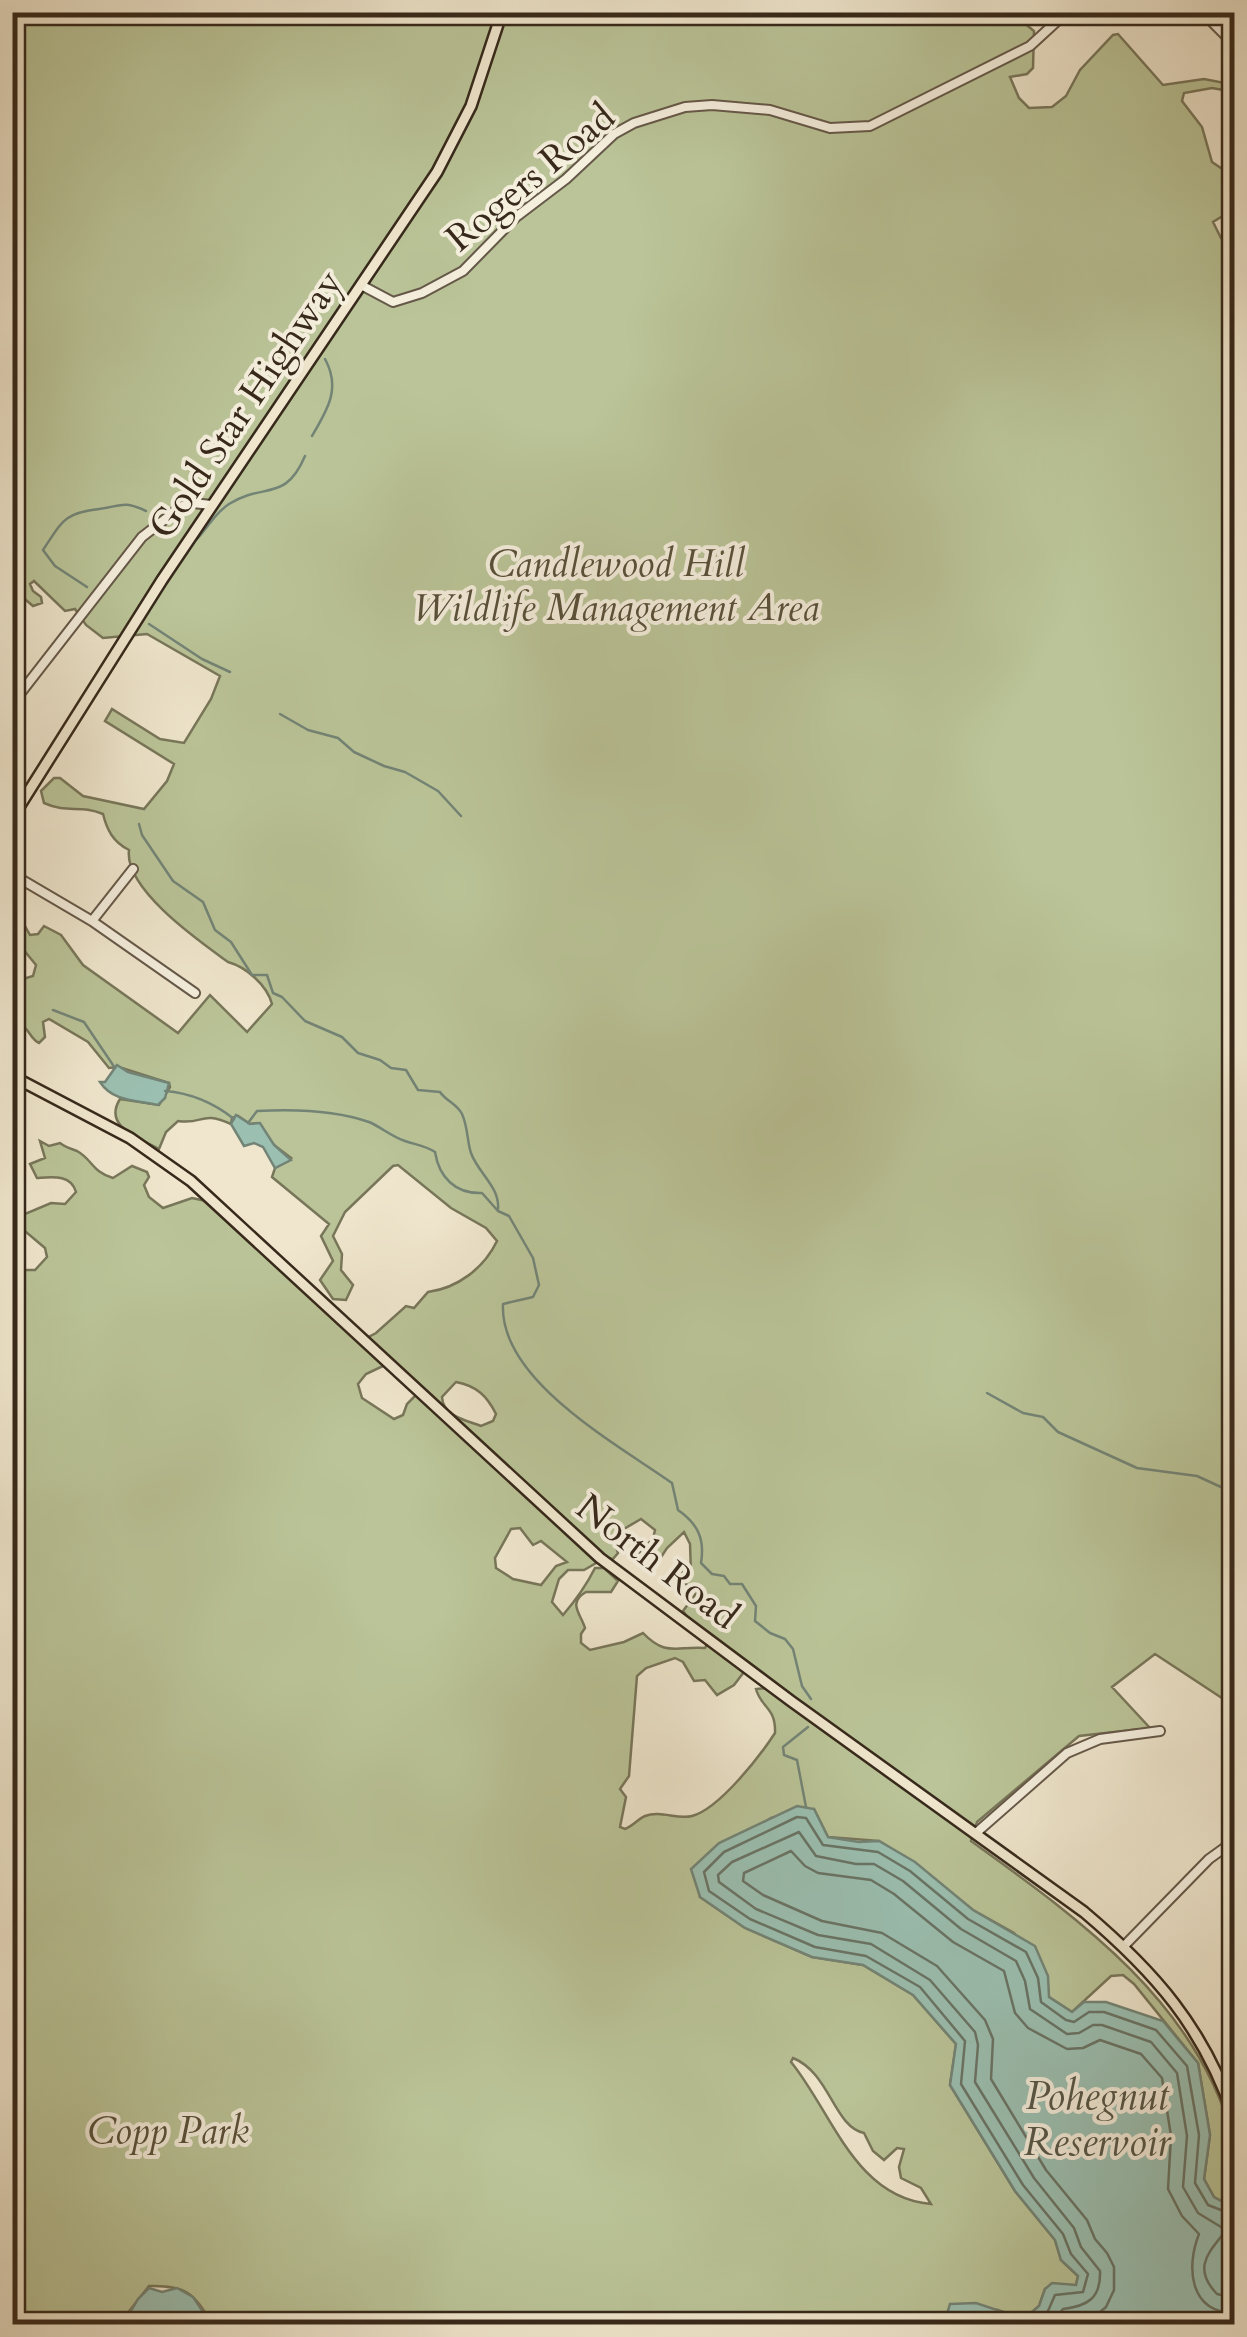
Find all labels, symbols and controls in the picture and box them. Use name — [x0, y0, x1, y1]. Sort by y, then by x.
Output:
street label: Rogers Road — [435, 92, 626, 264]
street label: Gold Star Highway — [137, 260, 355, 549]
park label: Candlewood Hill Wildlife Management Area — [413, 538, 819, 634]
street label: North Road — [565, 1482, 750, 1642]
water label: Pohegnut Reservoir — [1024, 2069, 1172, 2170]
park label: Copp Park — [87, 2105, 249, 2157]

